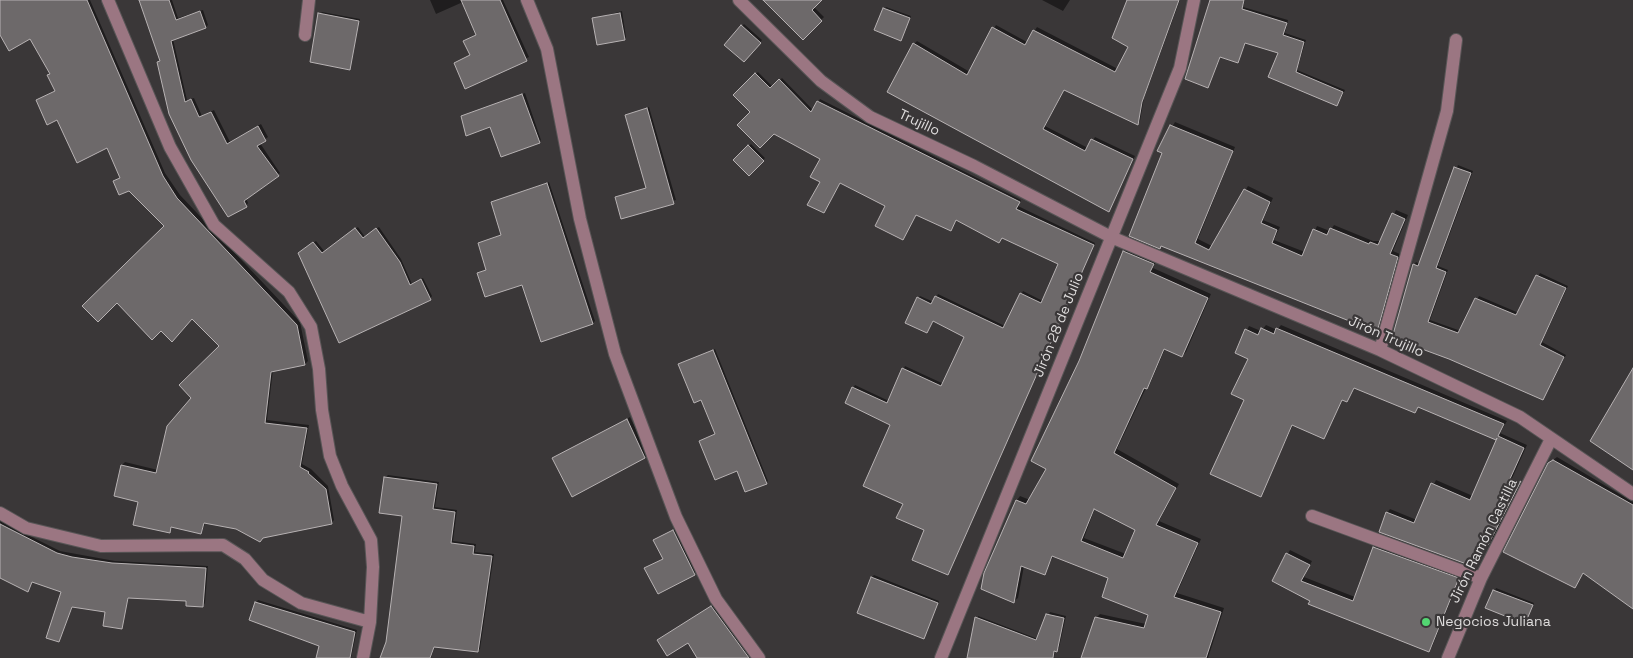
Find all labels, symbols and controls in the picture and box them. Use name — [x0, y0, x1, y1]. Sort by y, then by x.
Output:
street label: Trujillo — [896, 106, 942, 140]
street label: Jirón 28 de Julio — [1030, 270, 1088, 380]
street label: Jirón Trujillo — [1346, 313, 1426, 361]
street label: Jirón Ramón Castilla — [1447, 476, 1521, 606]
place label: Negocios Juliana — [1436, 614, 1551, 630]
marker: Negocios Juliana — [1420, 616, 1432, 628]

